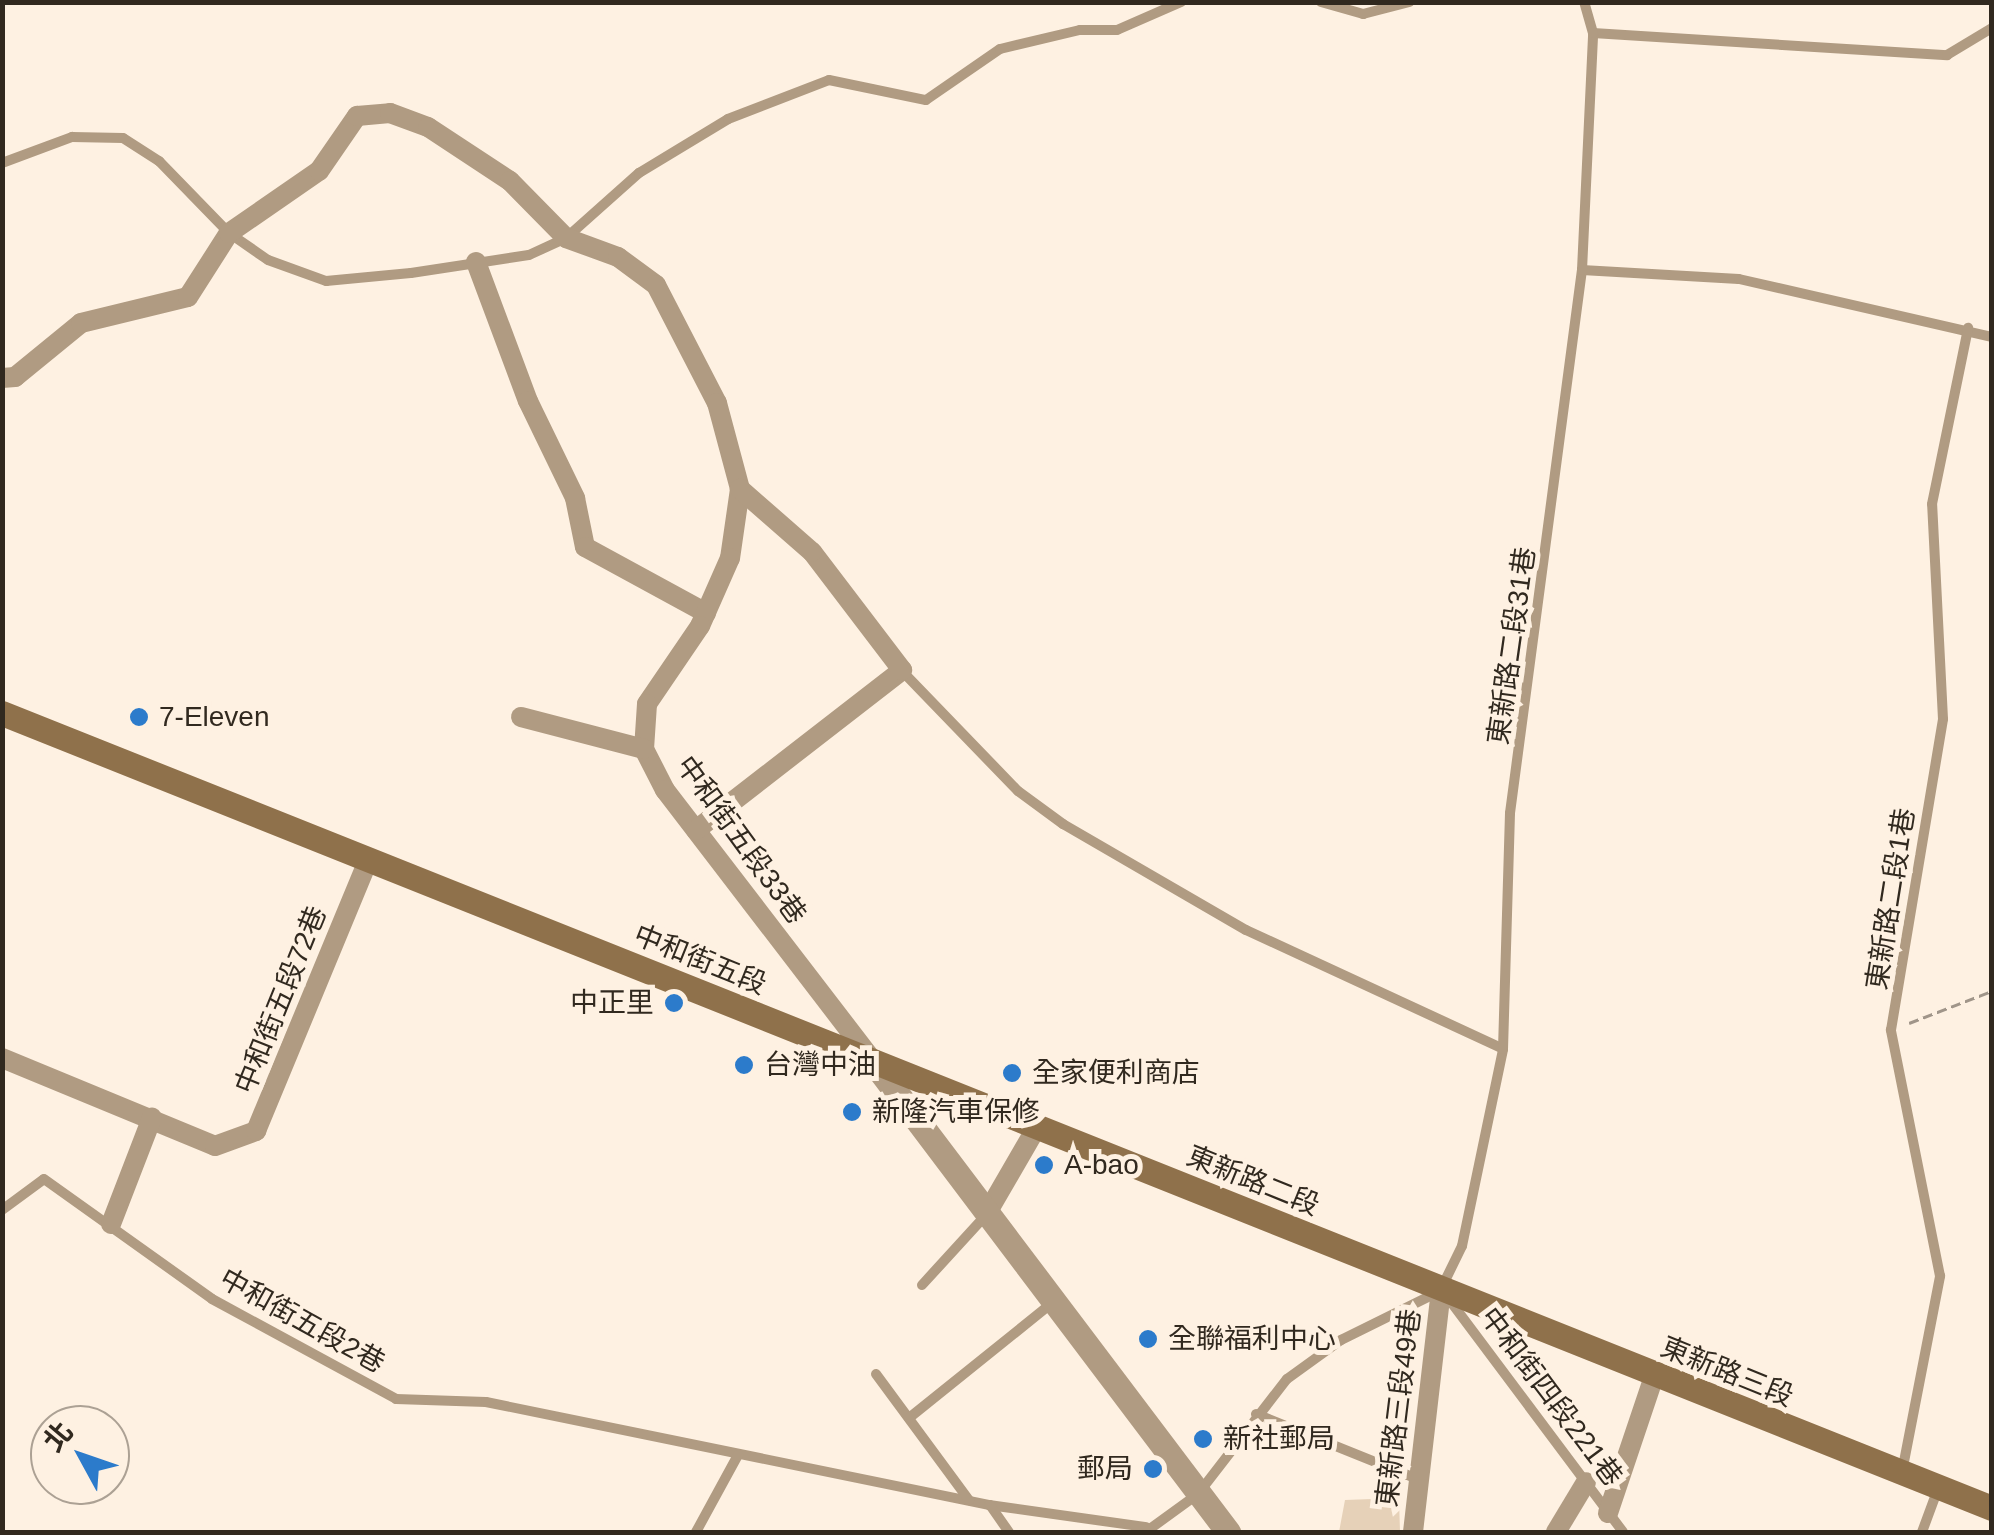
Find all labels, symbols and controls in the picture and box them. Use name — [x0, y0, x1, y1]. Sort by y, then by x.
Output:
street label: 東新路二段31巷 — [1482, 545, 1542, 747]
place label: 7-Eleven — [159, 700, 270, 734]
marker: 7-Eleven — [128, 706, 150, 728]
street label: 中和街五段33巷 — [669, 750, 813, 930]
street label: 東新路二段1巷 — [1860, 806, 1922, 992]
street label: 中和街五段72巷 — [228, 901, 334, 1099]
street label: 中和街五段 — [629, 918, 771, 1002]
place label: 中正里 — [570, 986, 654, 1020]
marker: 中正里 — [663, 992, 685, 1014]
place label: 台灣中油 — [764, 1048, 876, 1082]
marker: 台灣中油 — [733, 1054, 755, 1076]
place label: 全家便利商店 — [1032, 1056, 1200, 1090]
marker: 全家便利商店 — [1001, 1062, 1023, 1084]
place label: 新隆汽車保修 — [872, 1095, 1040, 1129]
marker: 新隆汽車保修 — [841, 1101, 863, 1123]
street label: 東新路二段 — [1182, 1139, 1324, 1223]
place label: A-bao — [1064, 1148, 1139, 1182]
marker: A-bao — [1033, 1154, 1055, 1176]
street label: 中和街五段2巷 — [214, 1262, 390, 1380]
street label: 中和街四段221巷 — [1473, 1301, 1629, 1493]
street label: 東新路三段49巷 — [1370, 1307, 1428, 1509]
place label: 全聯福利中心 — [1168, 1322, 1336, 1356]
marker: 全聯福利中心 — [1137, 1328, 1159, 1350]
street label: 東新路三段 — [1656, 1330, 1798, 1414]
north arrow — [30, 1405, 130, 1505]
text: 北 — [37, 1416, 79, 1457]
place label: 新社郵局 — [1223, 1422, 1335, 1456]
marker: 新社郵局 — [1192, 1428, 1214, 1450]
place label: 郵局 — [1077, 1452, 1133, 1486]
marker: 郵局 — [1142, 1458, 1164, 1480]

